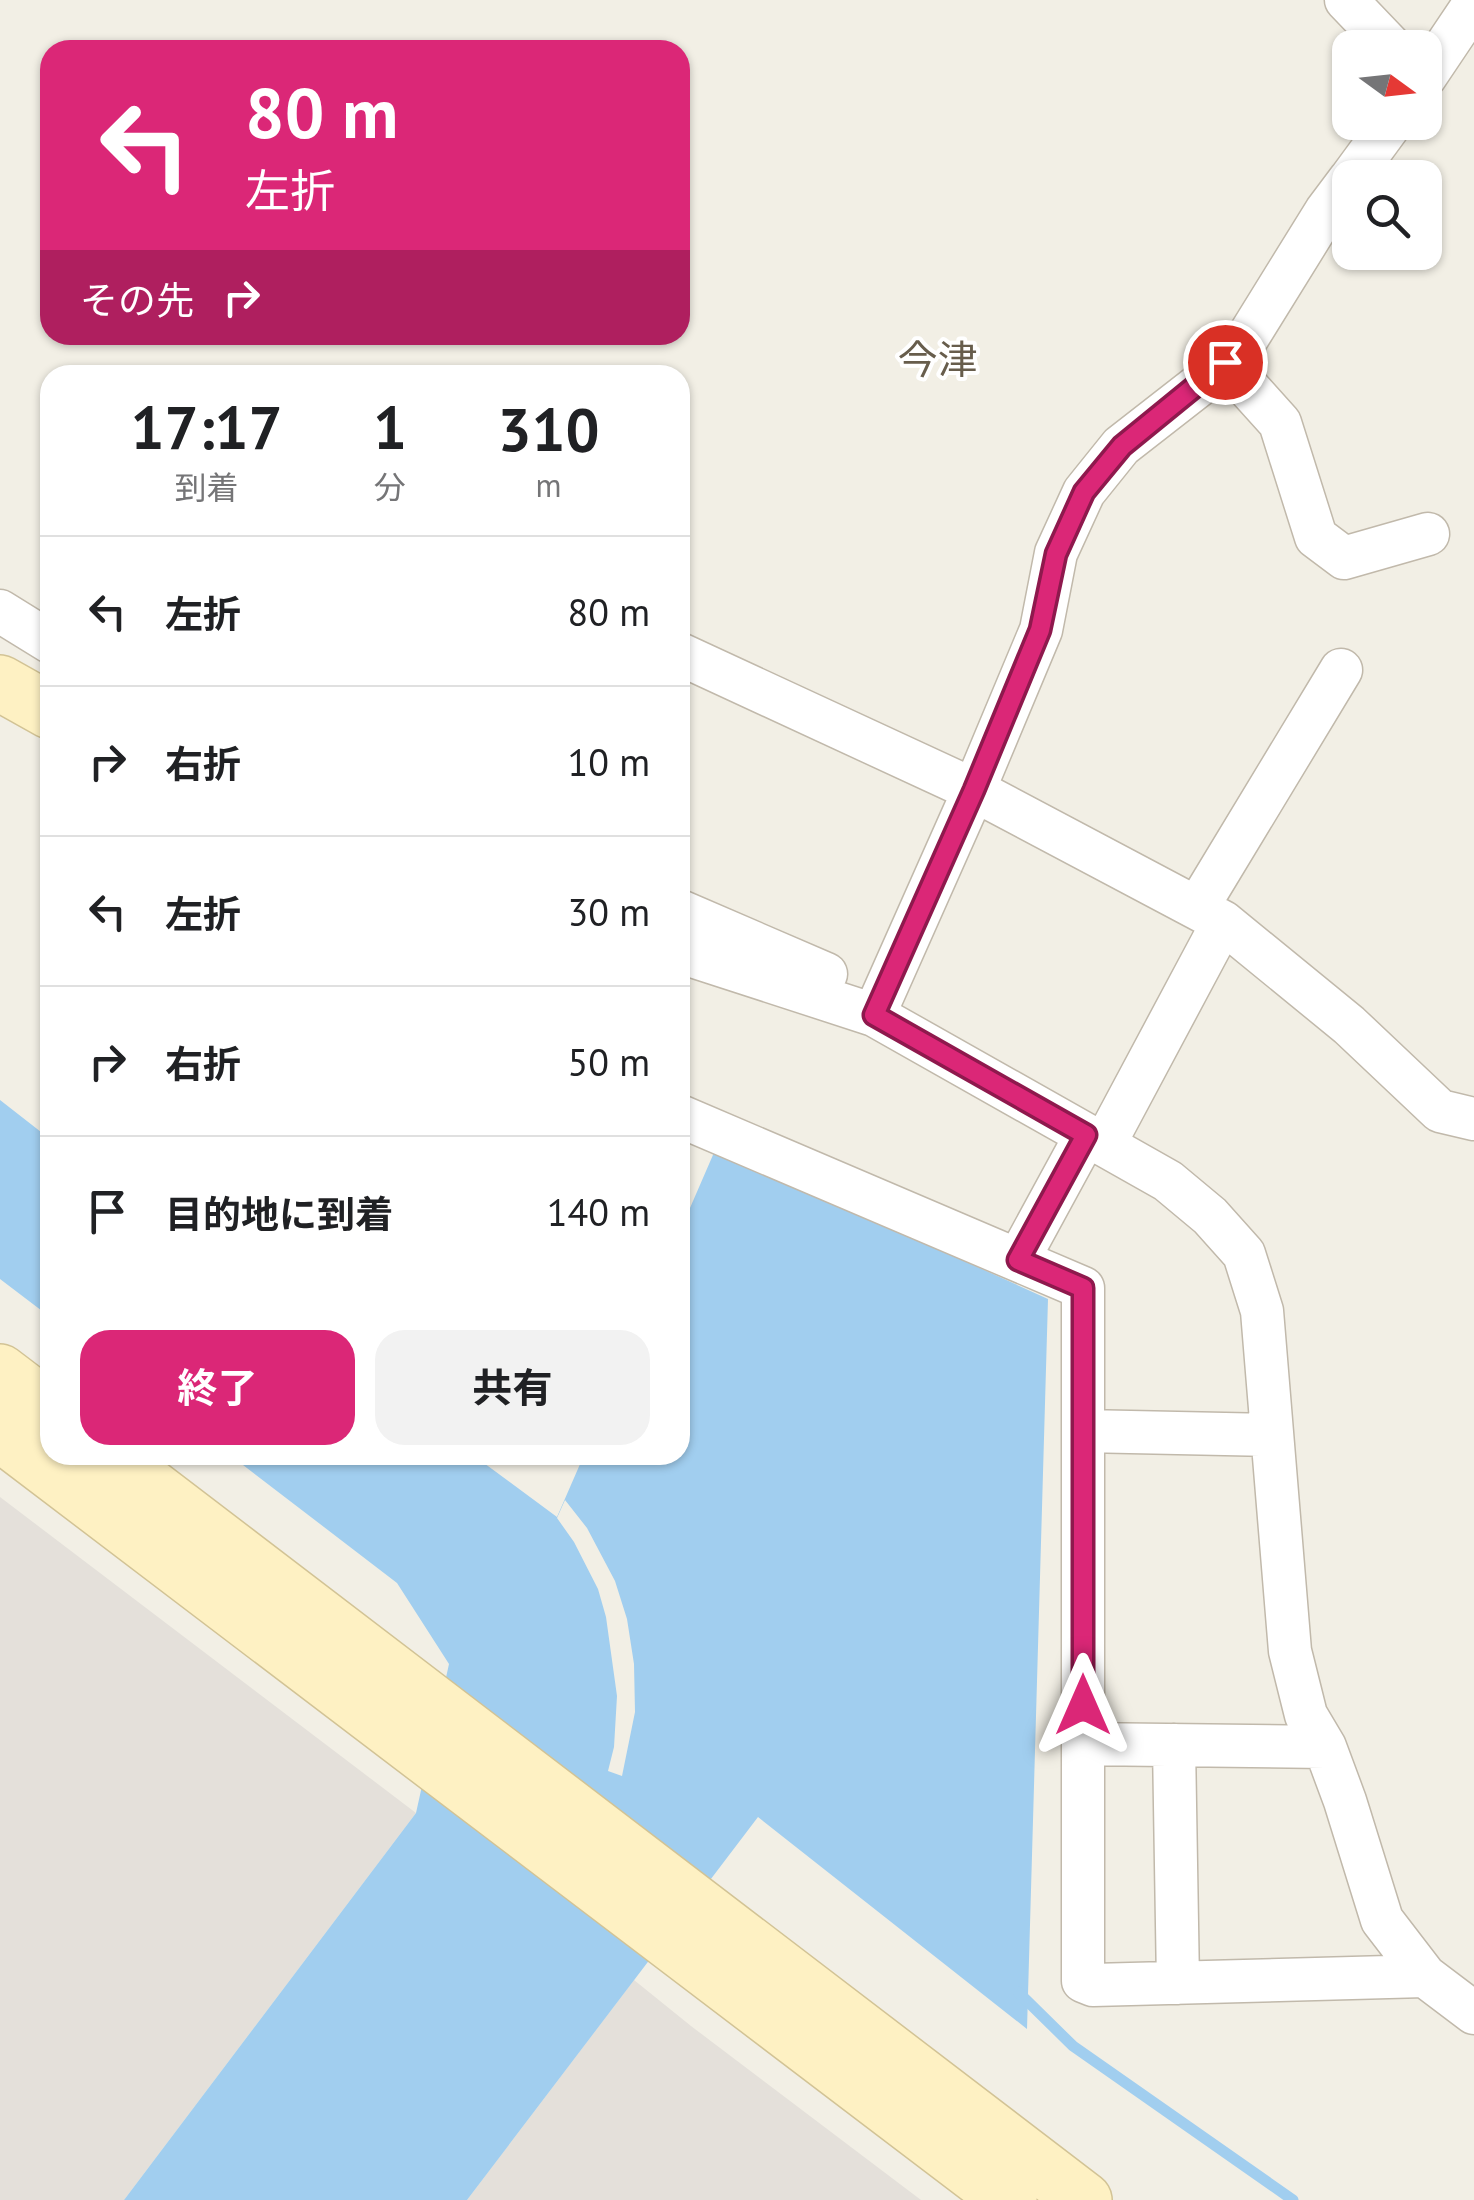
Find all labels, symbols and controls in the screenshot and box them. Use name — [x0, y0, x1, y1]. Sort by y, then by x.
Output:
north arrow — [1332, 30, 1442, 140]
map controls — [1332, 30, 1442, 270]
text: 80 m — [245, 67, 398, 157]
icon: left — [80, 80, 210, 210]
button: search — [1332, 160, 1442, 270]
text: 左折 — [245, 161, 335, 219]
icon: right — [214, 270, 269, 325]
text: その先 — [80, 275, 194, 324]
pin — [1183, 320, 1268, 405]
district label: 今津 — [898, 333, 978, 385]
icon: arrive — [1198, 335, 1253, 390]
text: 17:17 — [130, 388, 283, 466]
text: 1 — [373, 388, 407, 466]
text: 310 — [497, 390, 600, 468]
text: m — [536, 464, 562, 506]
text: 到着 — [175, 466, 239, 508]
text: 分 — [374, 466, 406, 508]
icon: left — [80, 584, 135, 639]
text: 80 m — [568, 587, 650, 636]
text: 左折 — [165, 589, 241, 638]
icon: right — [80, 734, 135, 789]
text: 10 m — [568, 737, 650, 786]
text: 右折 — [165, 739, 241, 788]
icon: left — [80, 884, 135, 939]
text: 30 m — [568, 887, 650, 936]
text: 左折 — [165, 889, 241, 938]
icon: right — [80, 1034, 135, 1089]
text: 50 m — [568, 1037, 650, 1086]
text: 右折 — [165, 1039, 241, 1088]
icon: arrive — [80, 1184, 135, 1239]
text: 140 m — [547, 1187, 650, 1236]
text: 目的地に到着 — [165, 1189, 393, 1238]
button: 終了 — [80, 1330, 355, 1445]
button: 共有 — [375, 1330, 650, 1445]
position arrow — [1031, 1653, 1135, 1757]

